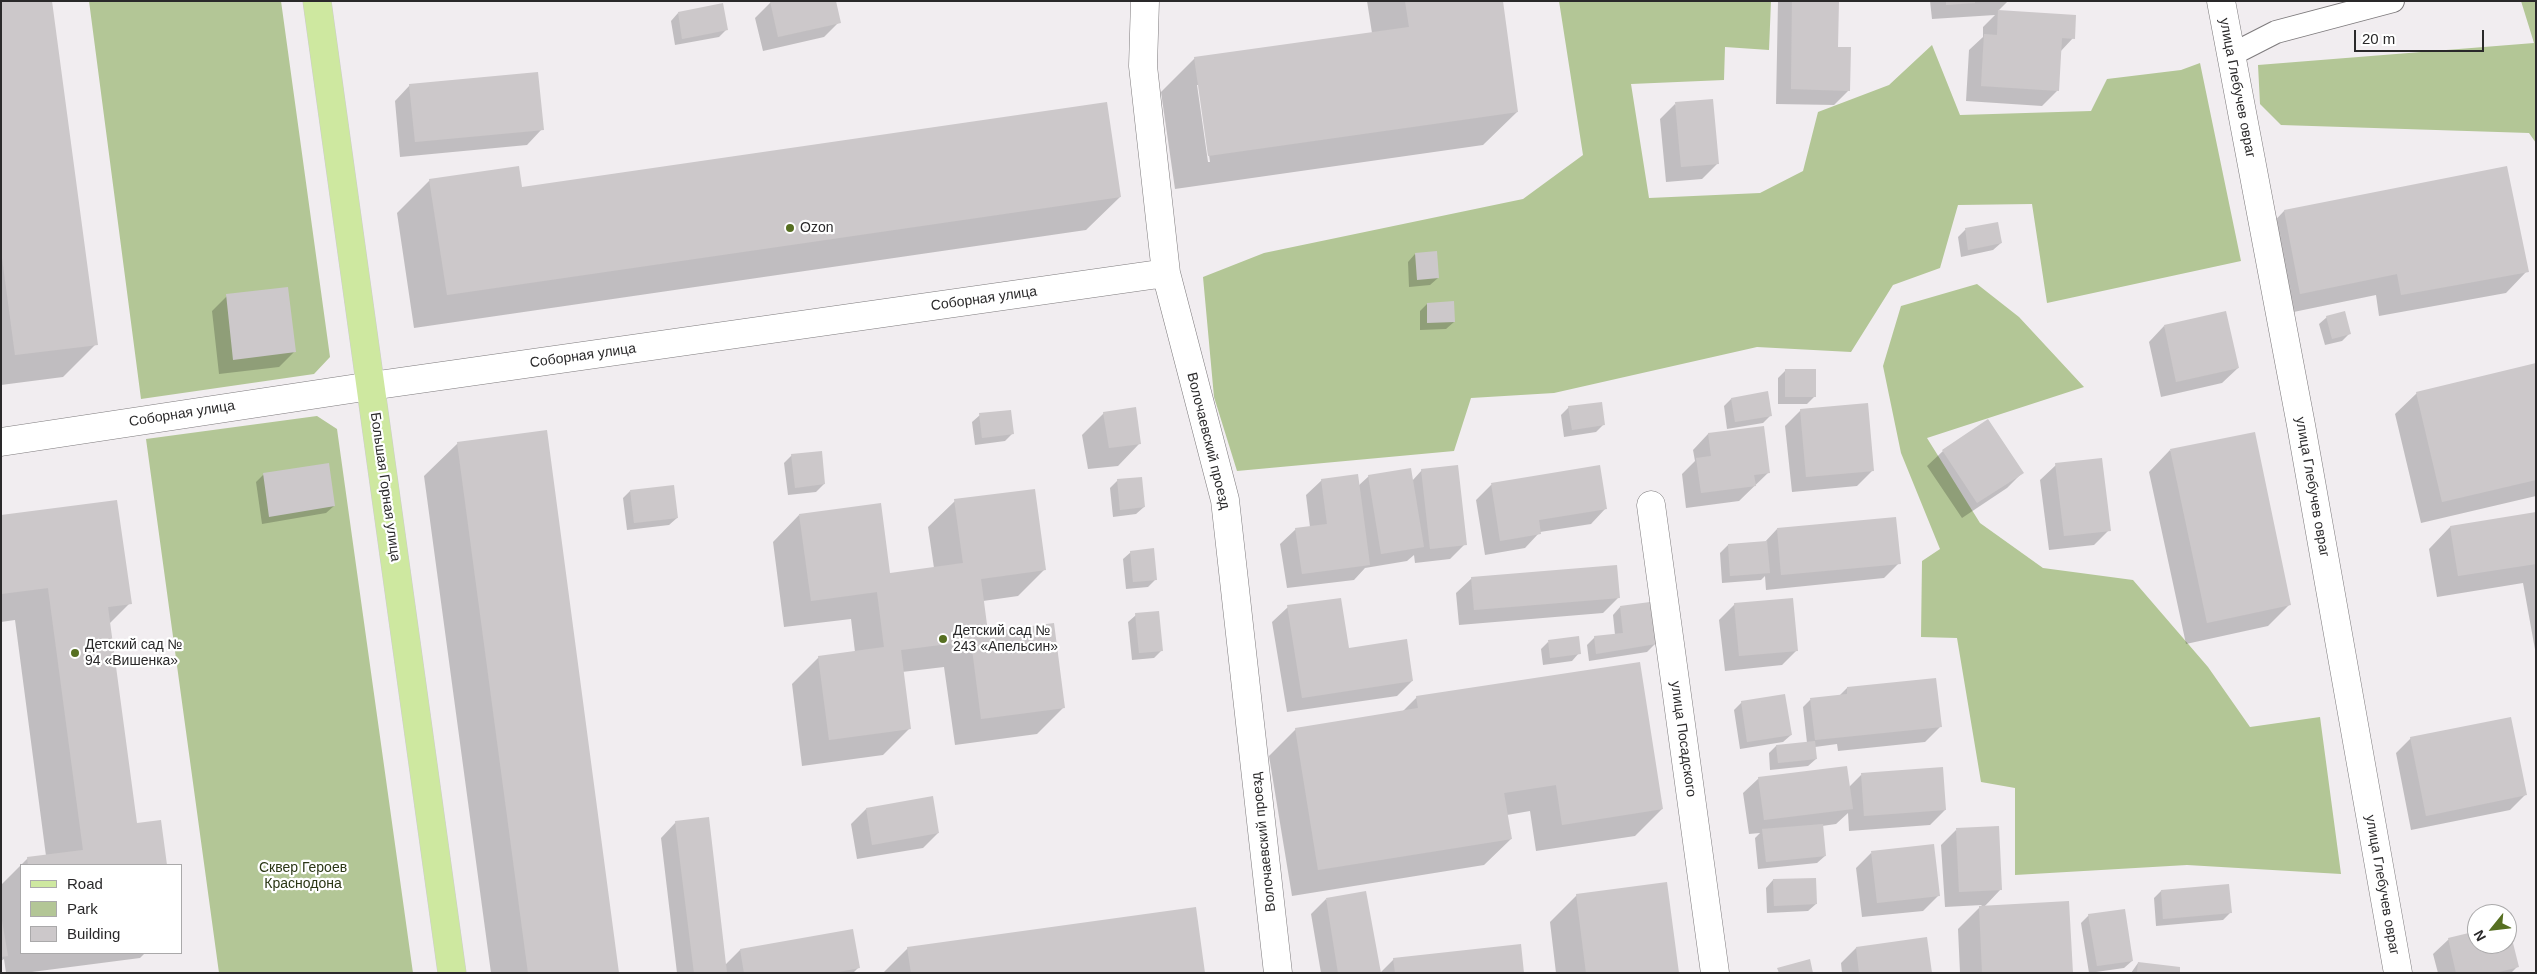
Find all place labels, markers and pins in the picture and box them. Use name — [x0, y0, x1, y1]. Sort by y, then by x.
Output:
place label: Ozon — [800, 220, 833, 236]
marker: Ozon — [784, 222, 796, 234]
place label: Детский сад № 243 «Апельсин» — [953, 623, 1058, 656]
marker: Детский сад № 243 «Апельсин» — [937, 633, 949, 645]
place label: Детский сад № 94 «Вишенка» — [85, 637, 183, 670]
marker: Детский сад № 94 «Вишенка» — [69, 647, 81, 659]

